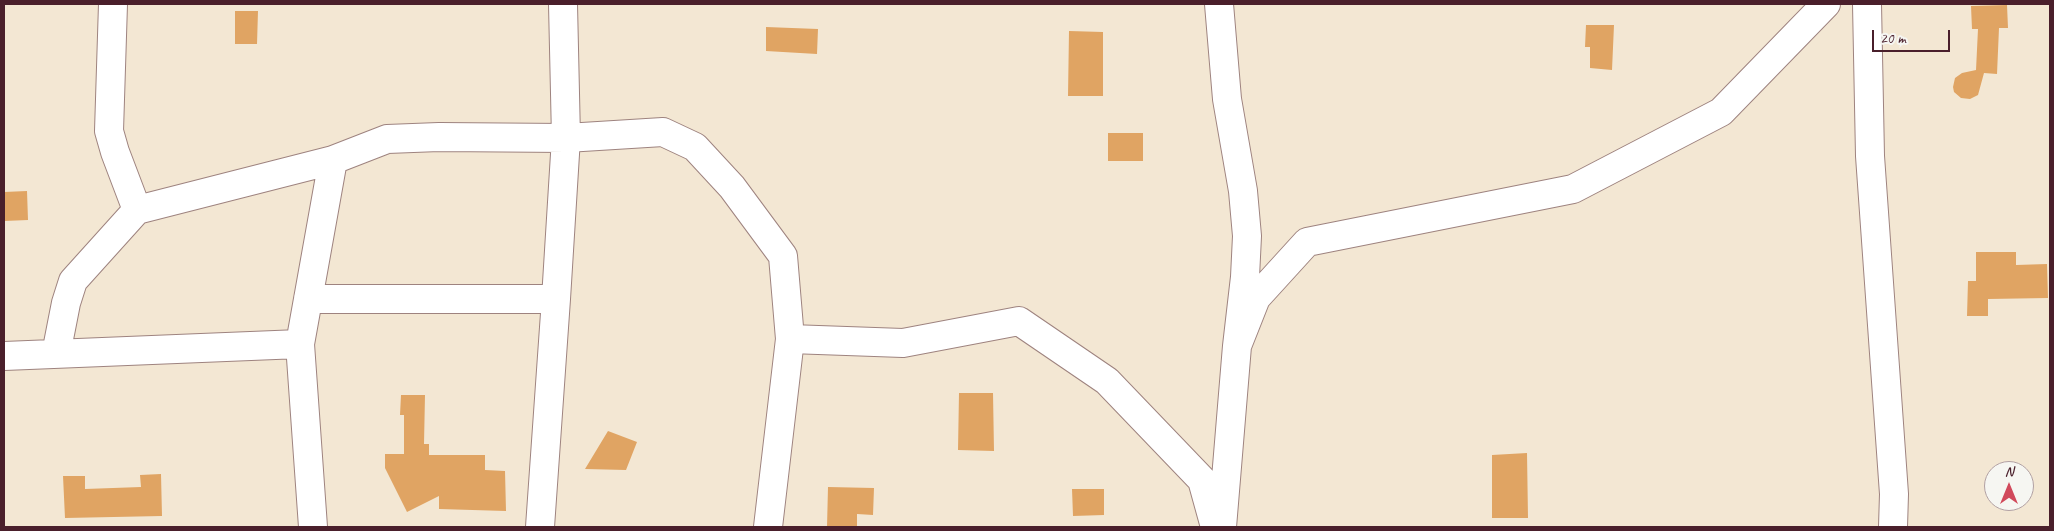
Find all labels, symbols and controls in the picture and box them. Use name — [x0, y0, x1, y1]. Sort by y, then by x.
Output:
scale bar — [1874, 20, 1952, 52]
text: 20 m — [1880, 29, 1906, 48]
north arrow — [1984, 461, 2034, 511]
text: N — [2005, 463, 2013, 480]

